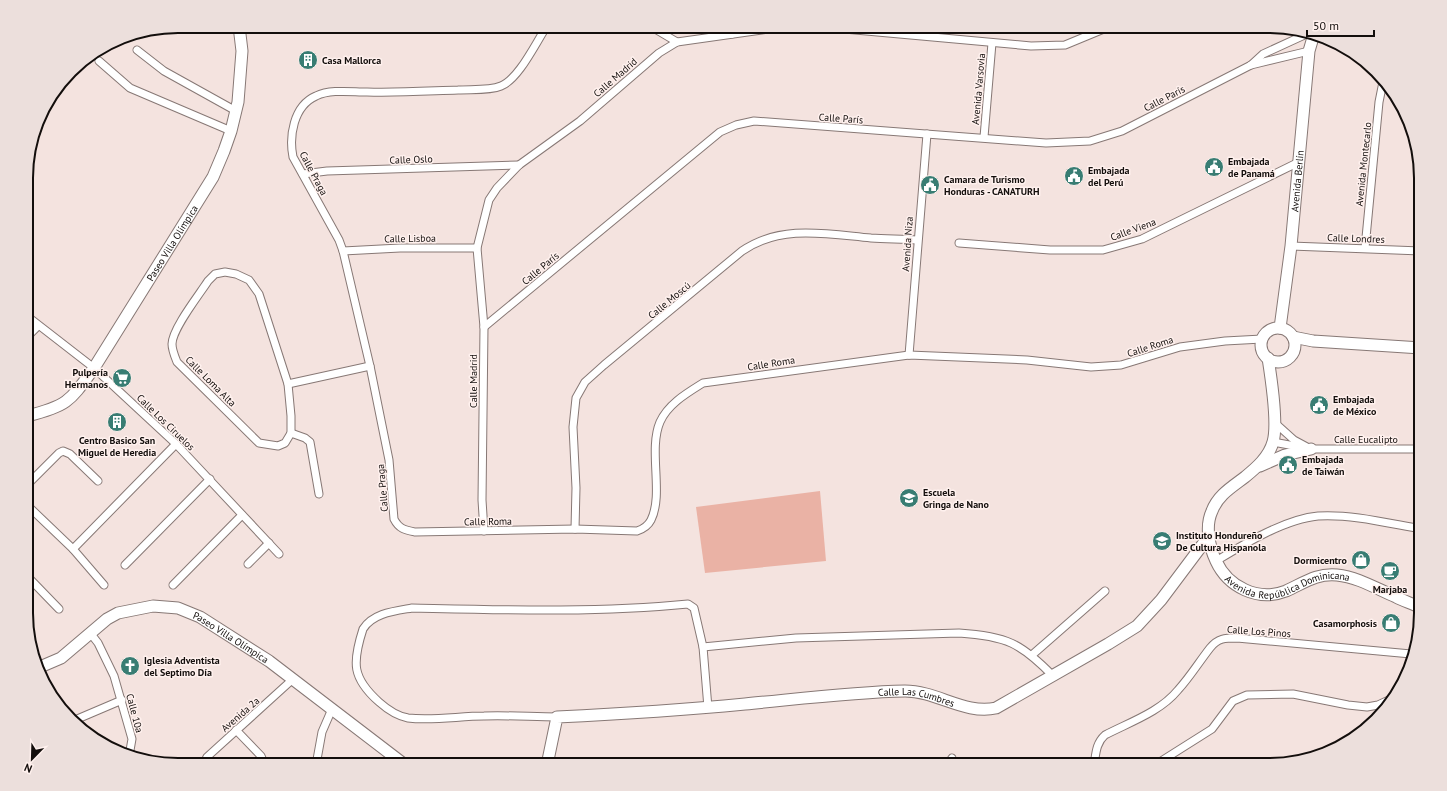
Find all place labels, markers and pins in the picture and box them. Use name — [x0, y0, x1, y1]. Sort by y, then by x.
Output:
building icon: Casa Mallorca — [297, 49, 319, 71]
place label: Casa Mallorca — [322, 54, 381, 67]
place label: Embajada de Panamá — [1228, 155, 1275, 180]
public building icon: Embajada de Panamá — [1203, 156, 1225, 178]
place label: Embajada del Perú — [1088, 164, 1130, 189]
public building icon: Embajada del Perú — [1063, 165, 1085, 187]
place label: Camara de Turismo Honduras - CANATURH — [944, 173, 1040, 198]
public building icon: Camara de Turismo Honduras - CANATURH — [919, 174, 941, 196]
place label: Pulpería Hermanos — [65, 366, 108, 391]
supermarket icon: Pulpería Hermanos — [111, 367, 133, 389]
place label: Embajada de México — [1333, 393, 1377, 418]
public building icon: Embajada de México — [1308, 394, 1330, 416]
building icon: Centro Basico San Miguel de Heredia — [106, 411, 128, 433]
place label: Centro Basico San Miguel de Heredia — [78, 434, 156, 459]
place label: Embajada de Taiwán — [1302, 453, 1345, 478]
public building icon: Embajada de Taiwán — [1277, 454, 1299, 476]
place label: Escuela Gringa de Nano — [923, 486, 990, 511]
school or university icon: Escuela Gringa de Nano — [898, 487, 920, 509]
place label: Instituto Hondureño De Cultura Hispanola — [1176, 529, 1266, 554]
school or university icon: Instituto Hondureño De Cultura Hispanola — [1151, 530, 1173, 552]
shop icon: Dormicentro — [1350, 549, 1372, 571]
place label: Dormicentro — [1294, 554, 1348, 567]
cafe icon: Marjaba — [1379, 560, 1401, 582]
place label: Marjaba — [1373, 583, 1407, 596]
shop icon: Casamorphosis — [1380, 612, 1402, 634]
place label: Casamorphosis — [1313, 617, 1377, 630]
place label: Iglesia Adventista del Septimo Día — [144, 654, 220, 679]
church icon: Iglesia Adventista del Septimo Día — [119, 655, 141, 677]

